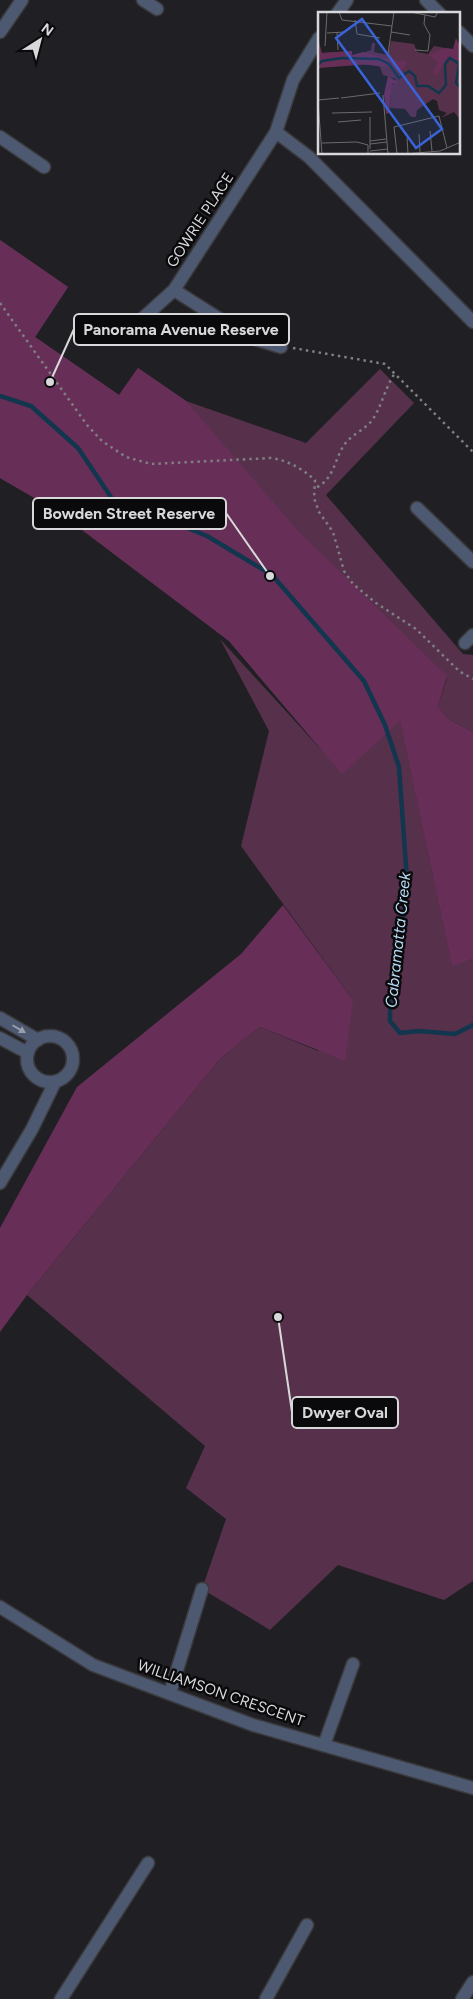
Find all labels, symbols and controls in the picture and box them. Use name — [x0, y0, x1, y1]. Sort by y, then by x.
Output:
inset map — [318, 12, 460, 155]
north arrow — [15, 15, 65, 65]
text: N — [38, 20, 57, 40]
street label: GOWRIE PLACE — [163, 169, 237, 271]
callout: Panorama Avenue Reserve — [74, 314, 289, 345]
text: Panorama Avenue Reserve — [83, 320, 279, 339]
callout: Bowden Street Reserve — [33, 498, 226, 529]
text: Bowden Street Reserve — [43, 504, 215, 523]
water label: Cabramatta Creek — [381, 870, 415, 1009]
one-way arrow — [11, 1025, 26, 1033]
callout: Dwyer Oval — [292, 1397, 398, 1428]
text: Dwyer Oval — [302, 1403, 388, 1422]
street label: WILLIAMSON CRESCENT — [135, 1656, 307, 1730]

